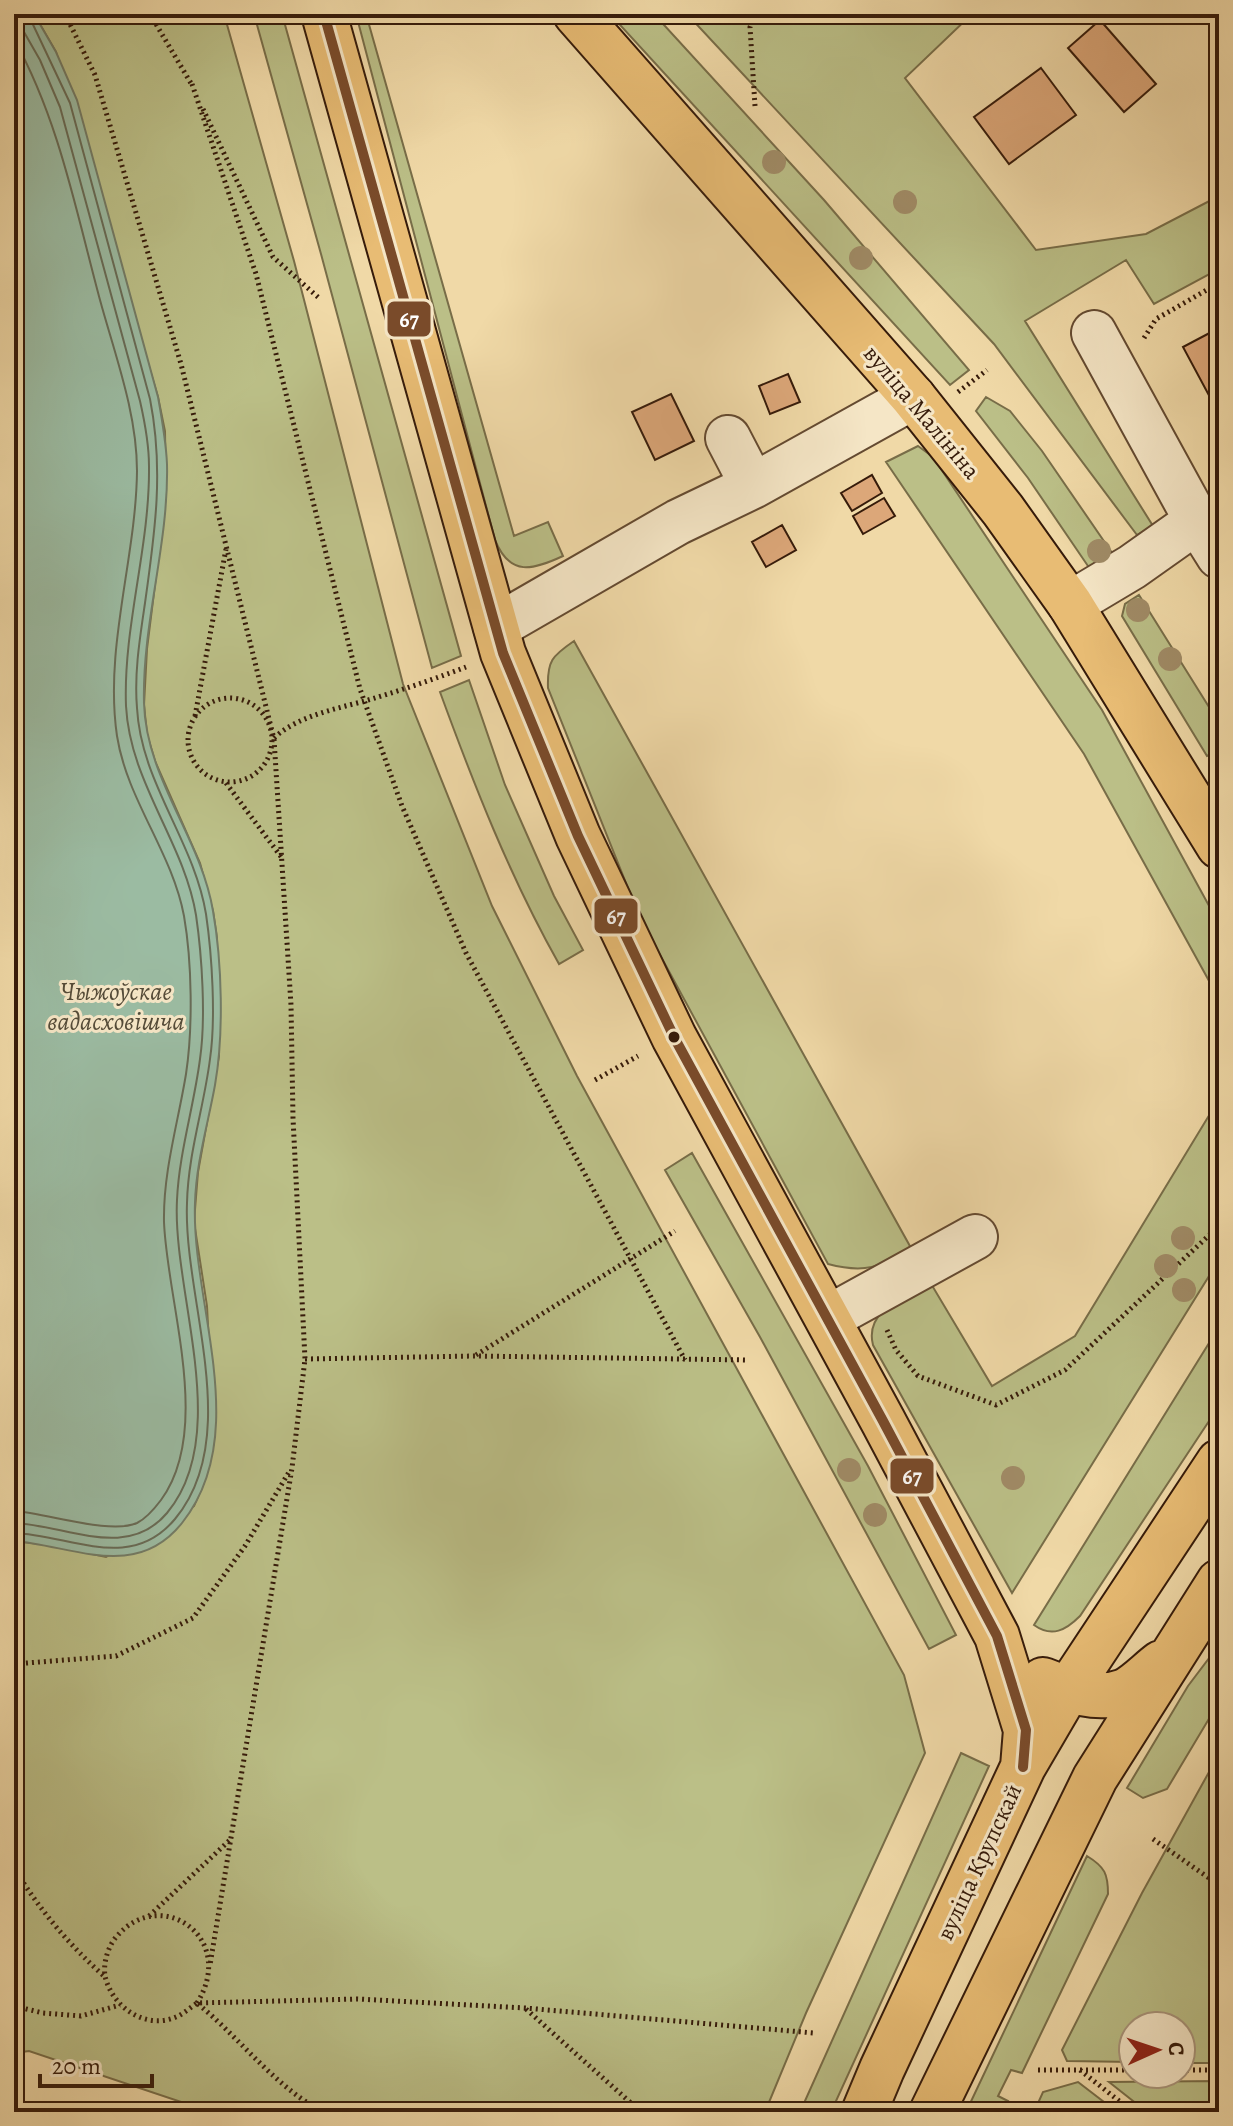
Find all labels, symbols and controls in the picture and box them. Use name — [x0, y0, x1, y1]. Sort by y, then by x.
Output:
line badge: 67 — [386, 300, 432, 338]
text: 67 — [399, 305, 419, 335]
street label: вуліца Малініна — [856, 338, 988, 486]
line badge: 67 — [593, 897, 639, 935]
text: 67 — [606, 902, 626, 932]
water label: Чыжоўскае вадасховішча — [47, 974, 185, 1039]
unlabelled marker — [666, 1029, 682, 1045]
line badge: 67 — [889, 1457, 935, 1495]
text: 67 — [902, 1462, 922, 1492]
street label: вуліца Крупскай — [929, 1779, 1029, 1945]
north arrow — [1117, 2010, 1197, 2090]
scale bar — [40, 2038, 152, 2088]
text: С — [1161, 2041, 1191, 2057]
text: 20 m — [52, 2050, 101, 2082]

